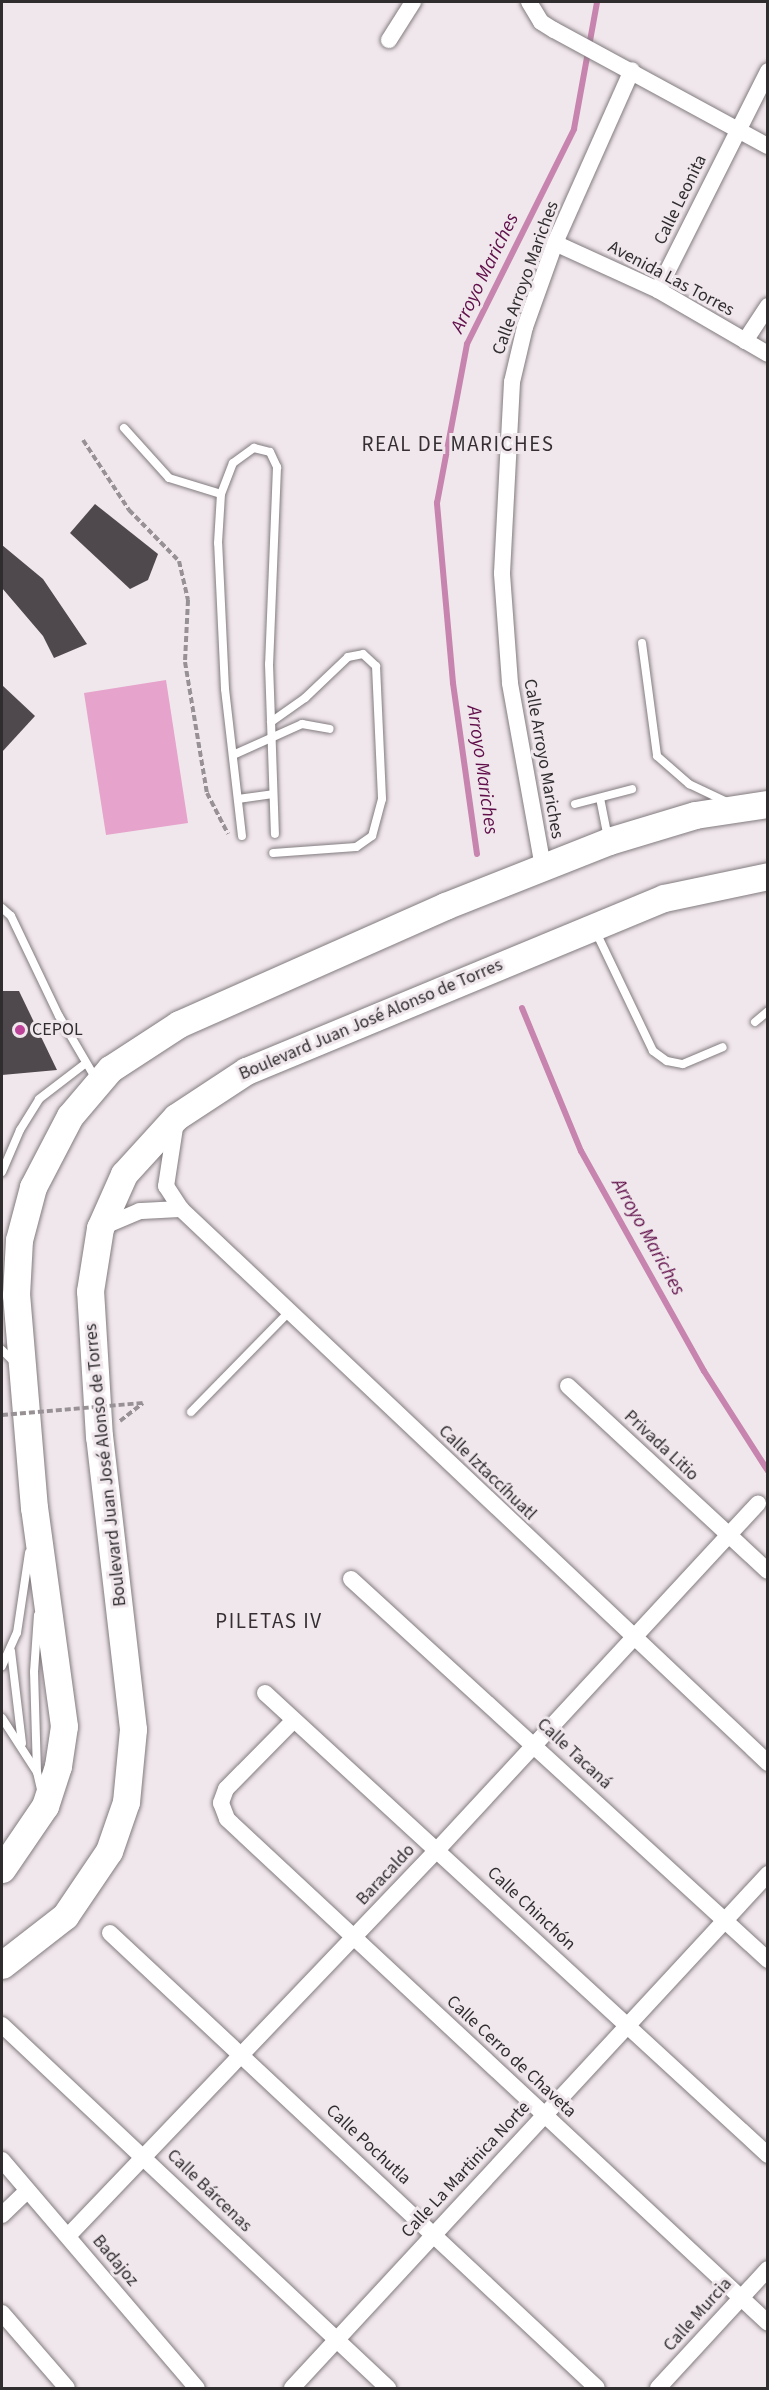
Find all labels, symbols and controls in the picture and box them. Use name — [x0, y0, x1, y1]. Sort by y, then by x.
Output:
street label: Calle Leonita — [650, 152, 712, 248]
street label: Calle Arroyo Mariches — [488, 198, 564, 358]
water label: Arroyo Mariches — [446, 209, 524, 337]
street label: Avenida Las Torres — [604, 237, 738, 321]
district label: REAL DE MARICHES — [361, 431, 555, 457]
street label: Calle Arroyo Mariches — [518, 677, 568, 841]
water label: Arroyo Mariches — [461, 704, 503, 836]
street label: Boulevard Juan José Alonso de Torres — [236, 955, 506, 1085]
place label: CEPOL — [32, 1019, 83, 1041]
marker: CEPOL — [13, 1023, 27, 1037]
water label: Arroyo Mariches — [606, 1174, 690, 1300]
street label: Boulevard Juan José Alonso de Torres — [80, 1323, 132, 1607]
street label: Privada Litio — [619, 1406, 703, 1486]
street label: Calle Iztaccíhuatl — [434, 1421, 540, 1525]
district label: PILETAS IV — [215, 1608, 323, 1634]
street label: Calle Tacaná — [532, 1714, 616, 1794]
street label: Baracaldo — [352, 1840, 420, 1910]
street label: Calle Chinchón — [482, 1863, 580, 1955]
street label: Calle Cerro de Chaveta — [442, 1991, 580, 2123]
street label: Calle La Martinica Norte — [397, 2097, 535, 2243]
street label: Calle Pochutla — [321, 2100, 415, 2190]
street label: Calle Bárcenas — [162, 2145, 256, 2237]
street label: Badajoz — [87, 2231, 143, 2291]
street label: Calle Murcia — [659, 2274, 737, 2356]

